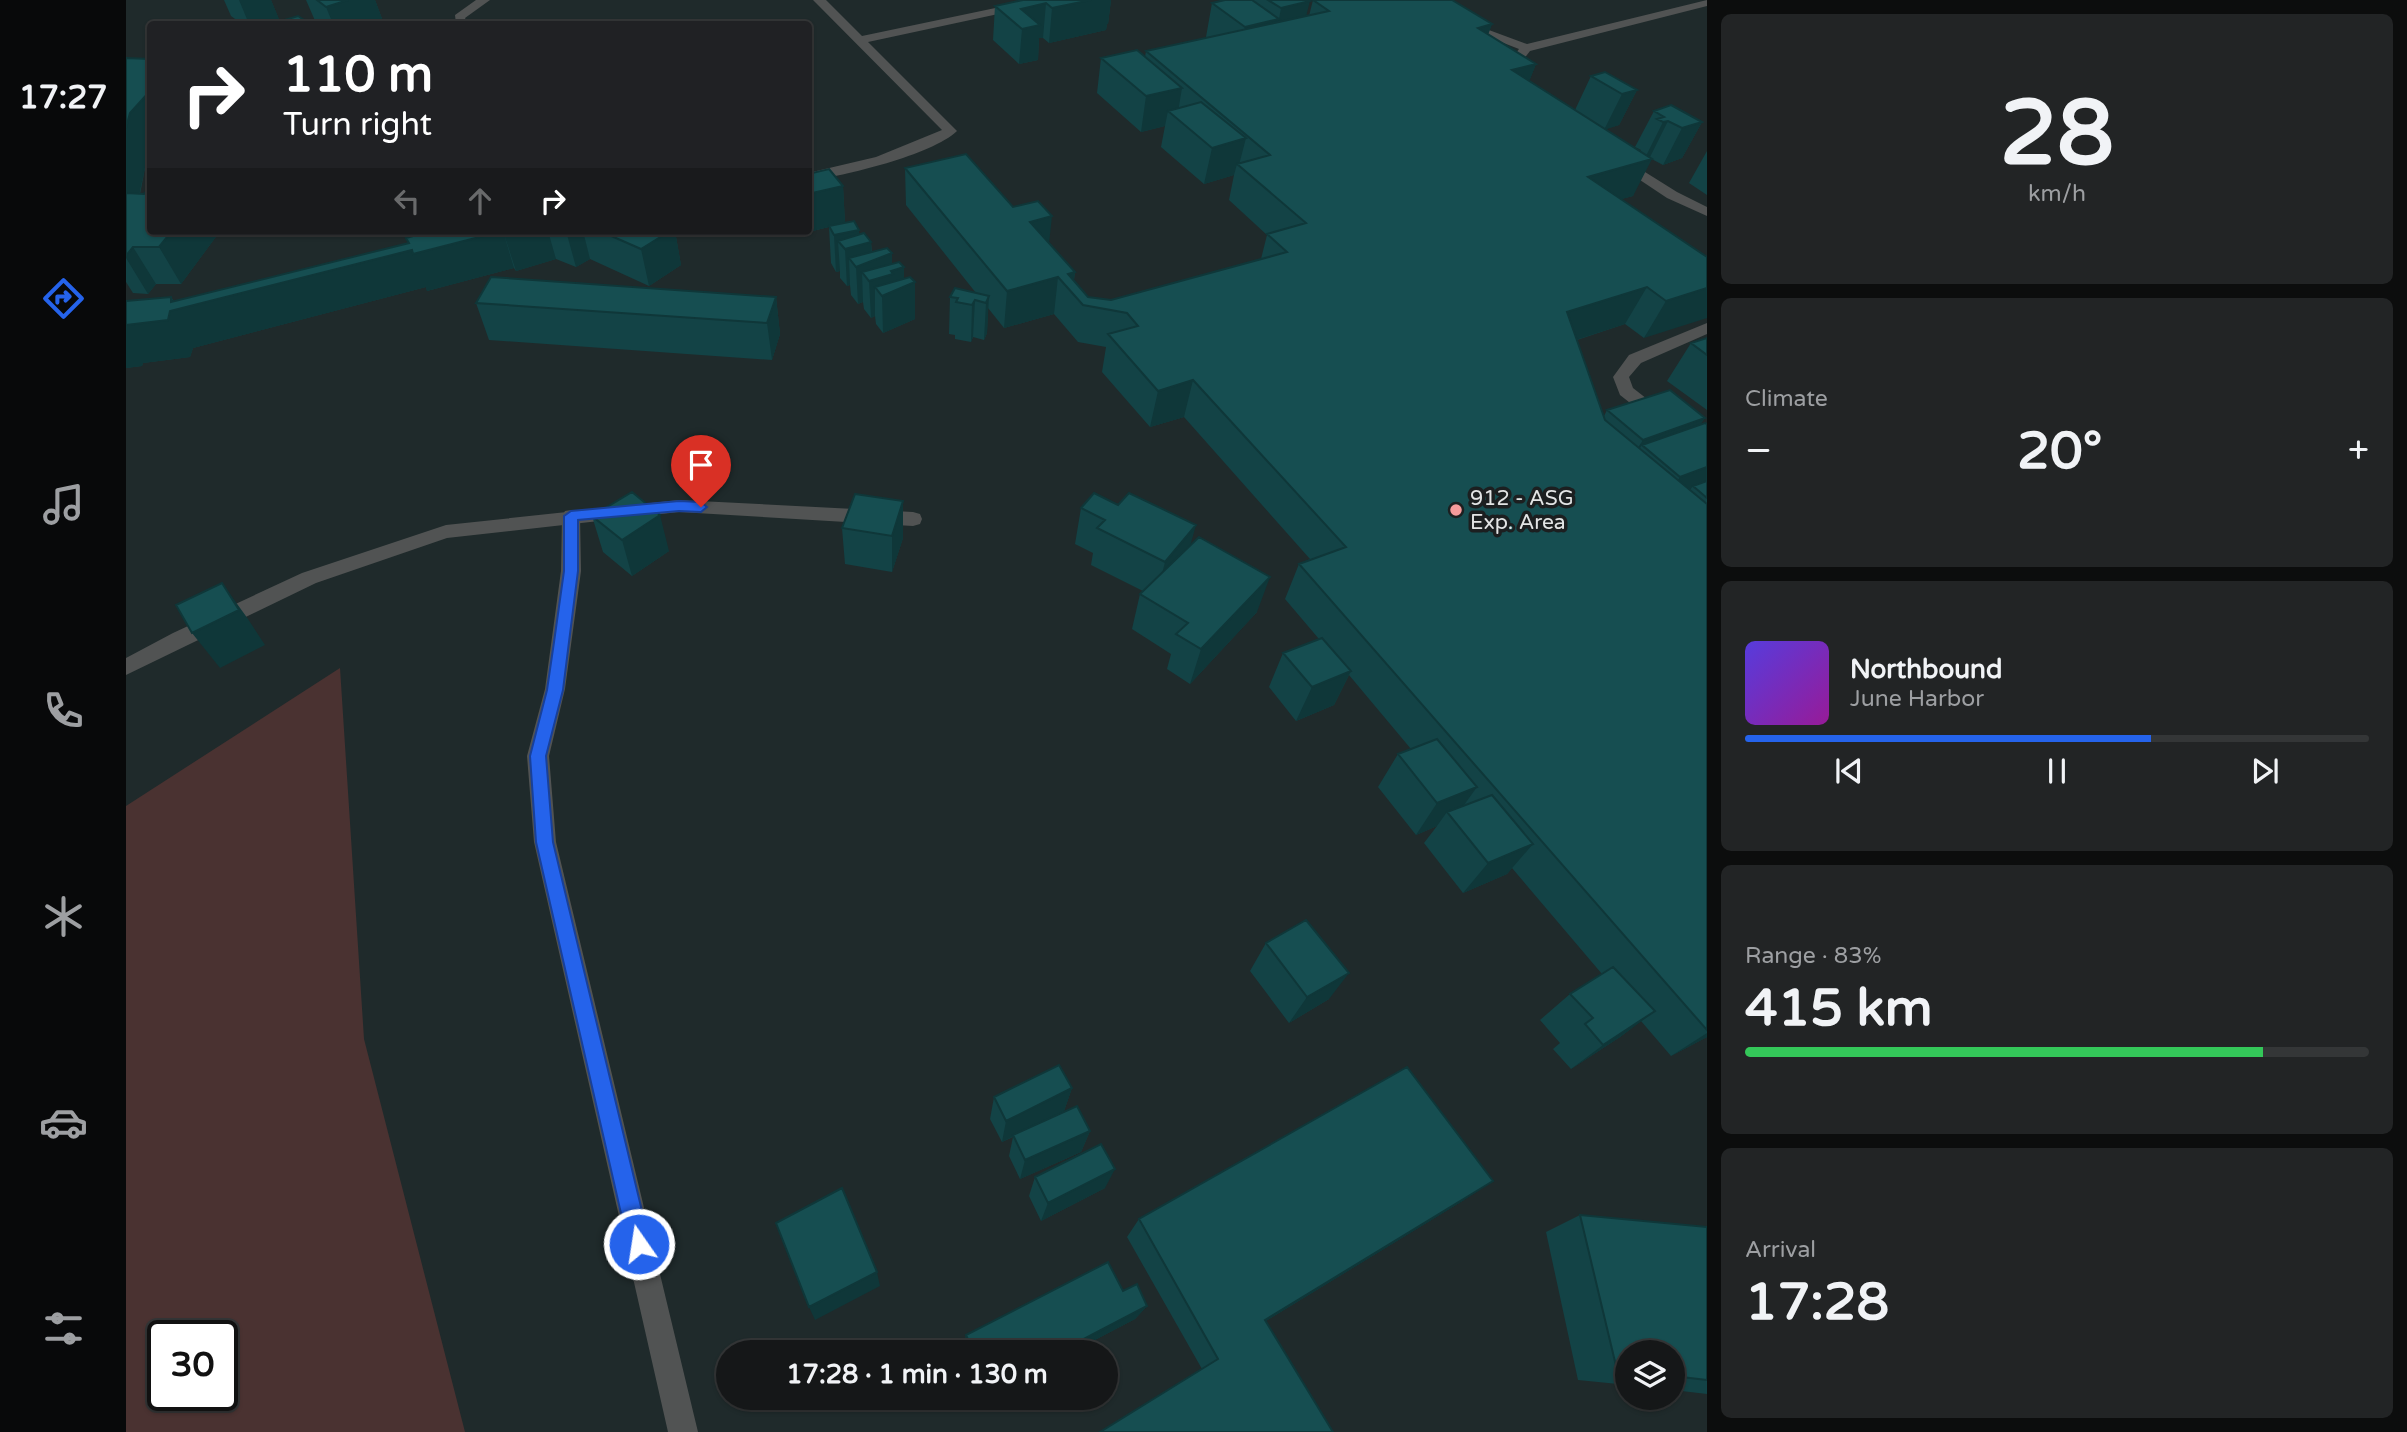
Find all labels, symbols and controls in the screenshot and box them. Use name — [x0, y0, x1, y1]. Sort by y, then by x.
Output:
text: 110 m — [283, 46, 433, 105]
icon: right — [168, 49, 259, 140]
text: 17:27 — [19, 79, 107, 117]
text: 28 — [2000, 79, 2114, 189]
text: Turn right — [283, 106, 432, 144]
text: km/h — [2028, 180, 2086, 208]
icon: left — [388, 182, 426, 220]
icon: ahead — [461, 182, 499, 220]
icon: right — [534, 182, 572, 220]
icon: directions — [39, 274, 88, 323]
text: Climate — [1745, 385, 1828, 413]
text: 20° — [2017, 420, 2102, 483]
text: − — [1745, 428, 1772, 474]
text: + — [2348, 428, 2369, 474]
pin — [671, 435, 731, 507]
icon: arrive — [682, 446, 720, 484]
icon: music — [39, 480, 88, 529]
place label: 912 - ASG Exp. Area — [1470, 486, 1574, 535]
marker: 912 - ASG Exp. Area — [1448, 502, 1464, 518]
text: Northbound — [1850, 654, 2002, 685]
text: June Harbor — [1850, 685, 1984, 713]
icon: phone — [39, 686, 88, 735]
icon: previous — [1830, 752, 1868, 790]
icon: pause — [2038, 752, 2076, 790]
icon: next — [2246, 752, 2284, 790]
icon: climate — [39, 892, 88, 941]
text: Range · 83% — [1745, 942, 1881, 970]
text: 415 km — [1745, 977, 1933, 1040]
icon: car — [39, 1098, 88, 1147]
position arrow — [602, 1207, 676, 1281]
text: Arrival — [1745, 1236, 1816, 1264]
text: 17:28 — [1745, 1271, 1889, 1334]
icon: filters — [39, 1304, 88, 1353]
speed limit sign: 30 — [147, 1320, 238, 1411]
map controls — [1615, 1340, 1685, 1410]
button: layers — [1615, 1340, 1685, 1410]
text: 17:28 · 1 min · 130 m — [786, 1359, 1048, 1390]

